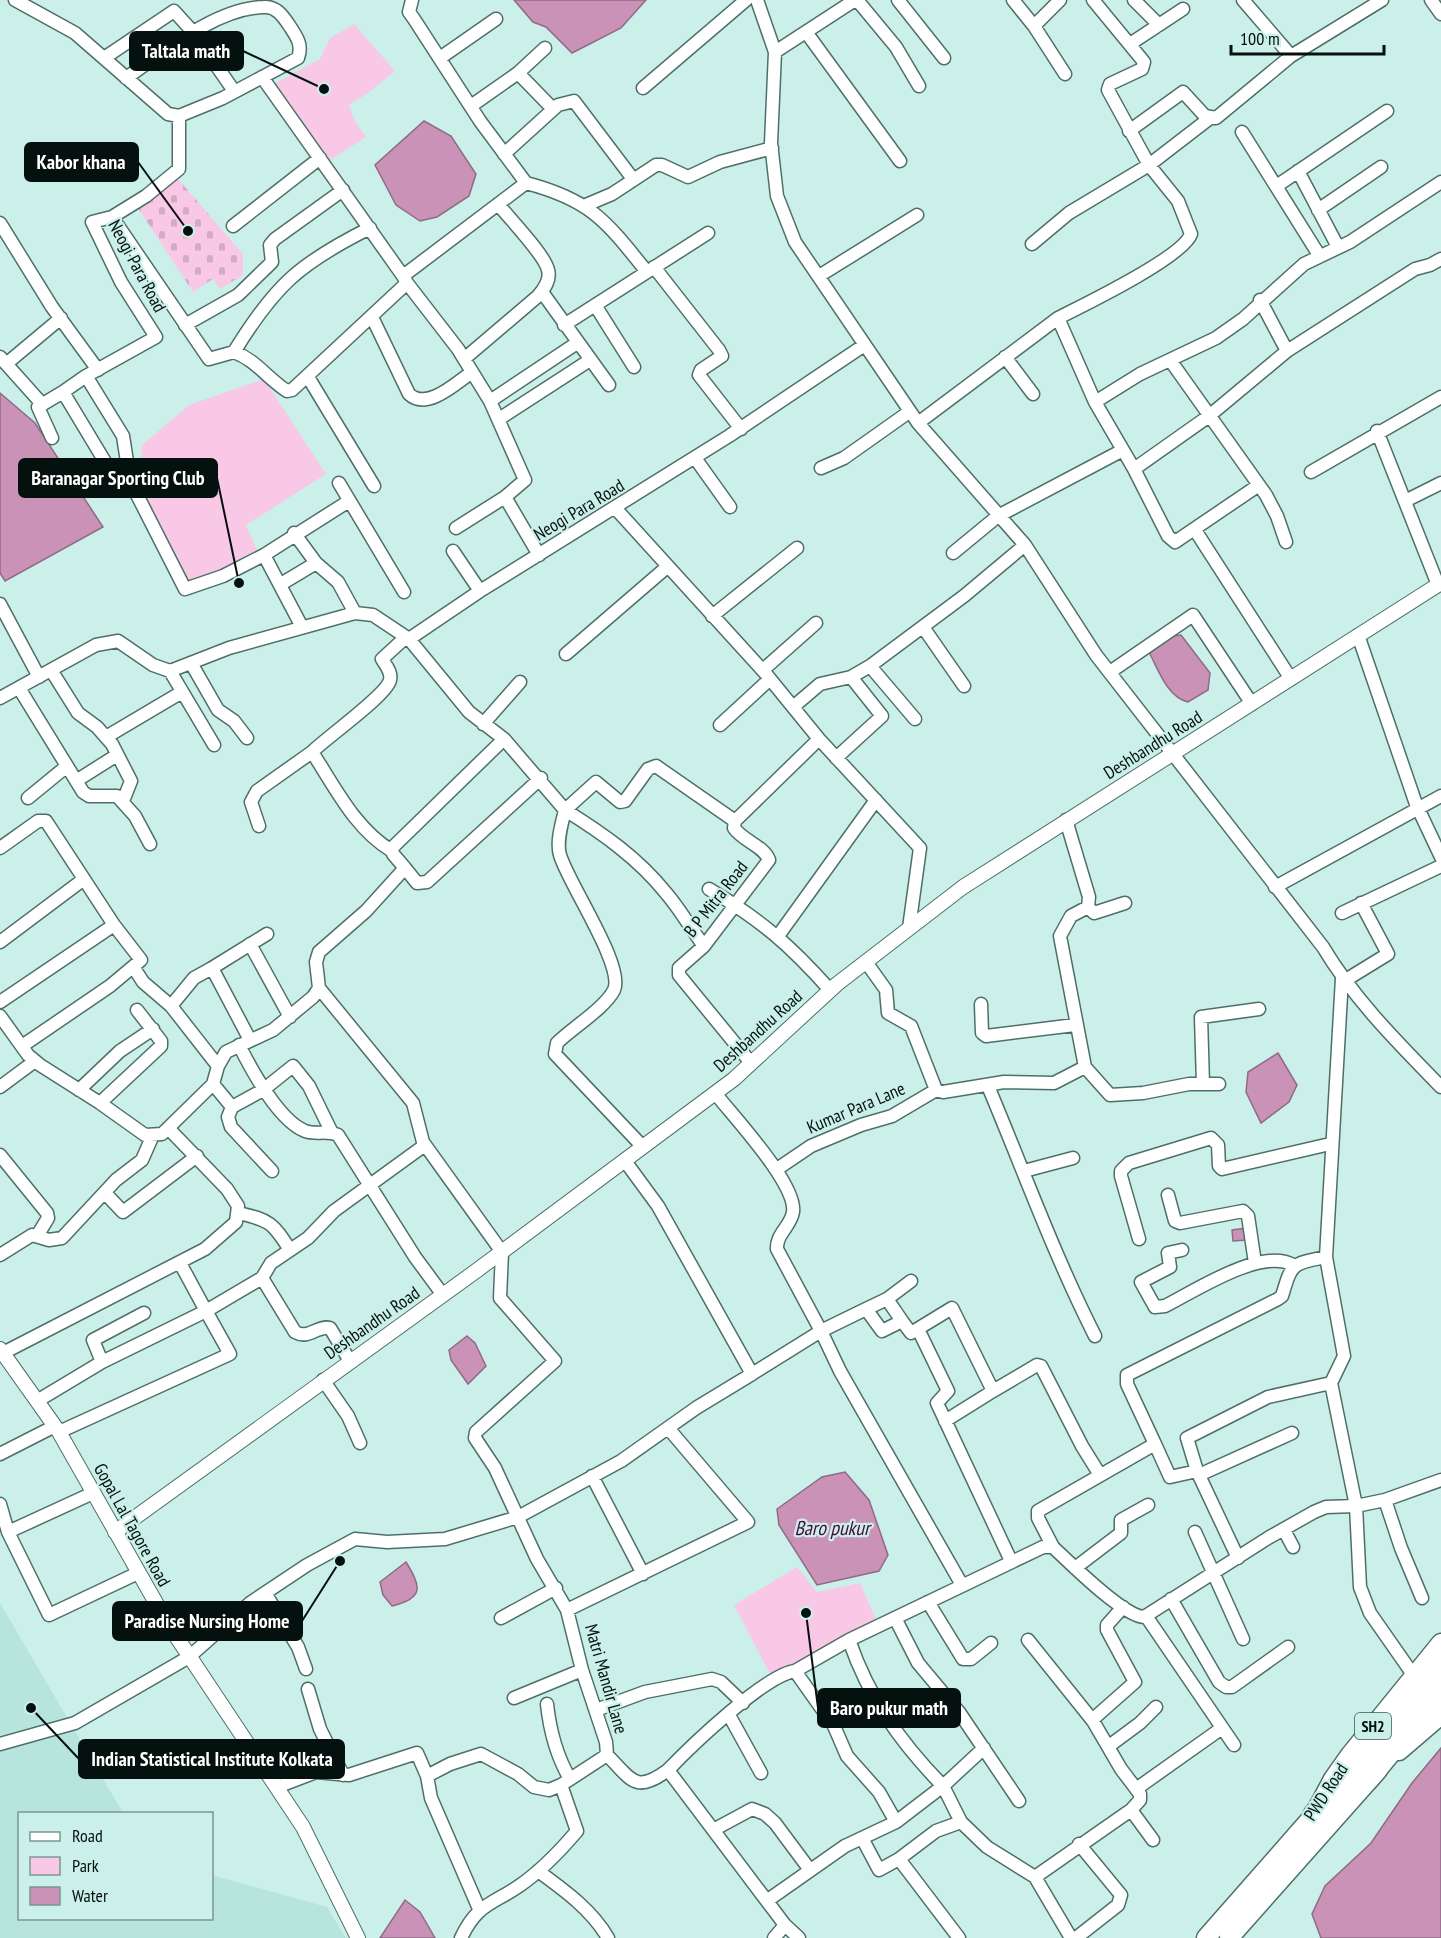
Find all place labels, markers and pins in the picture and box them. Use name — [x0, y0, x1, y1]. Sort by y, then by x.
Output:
callout: Taltala math — [130, 32, 243, 70]
callout: Kabor khana — [25, 143, 138, 181]
callout: Baranagar Sporting Club — [19, 459, 217, 497]
callout: Paradise Nursing Home — [113, 1602, 302, 1640]
callout: Baro pukur math — [818, 1689, 960, 1727]
callout: Indian Statistical Institute Kolkata — [79, 1740, 344, 1778]

